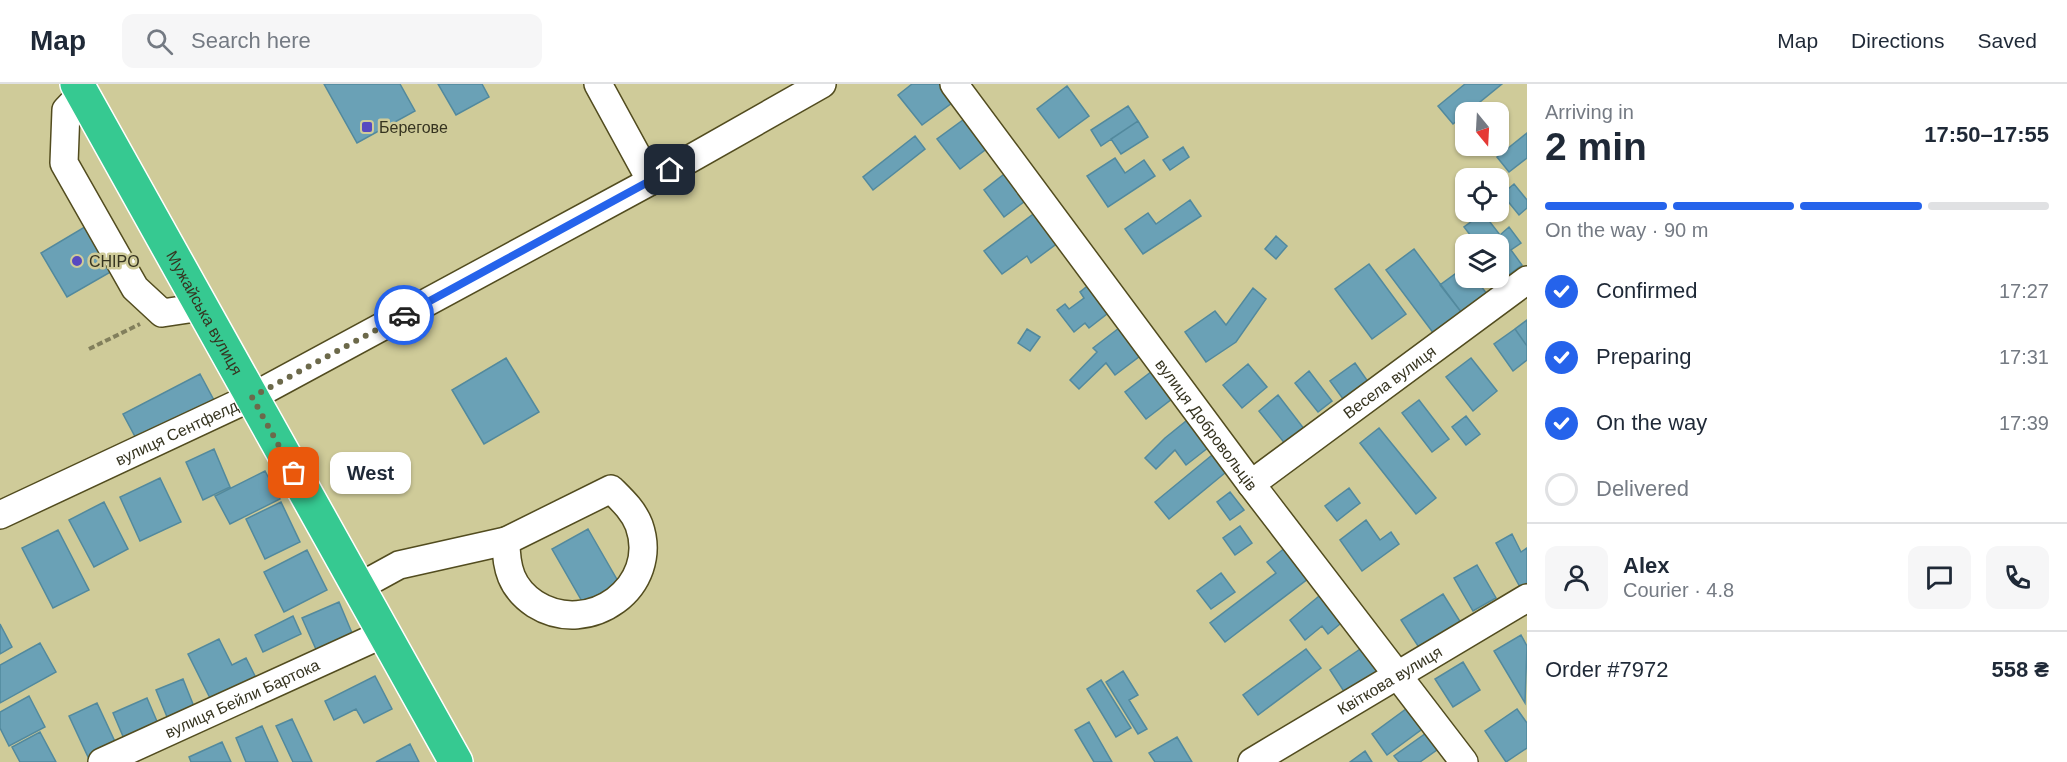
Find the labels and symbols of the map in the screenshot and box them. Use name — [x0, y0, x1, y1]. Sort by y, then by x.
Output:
north arrow — [1455, 102, 1509, 156]
place label: Берегове — [379, 119, 448, 136]
marker: Берегове — [360, 120, 374, 134]
pin — [644, 144, 695, 195]
street label: Мужайська вулиця — [163, 248, 246, 378]
place label: CHIPO — [89, 253, 140, 270]
marker: CHIPO — [70, 254, 84, 268]
courier — [374, 285, 434, 345]
street label: Весела вулиця — [1340, 342, 1439, 421]
street label: вулиця Добровольців — [1153, 355, 1261, 493]
street label: вулиця Сентфелд — [113, 396, 241, 468]
pin — [268, 447, 319, 498]
callout: West — [330, 452, 411, 494]
street label: Квіткова вулиця — [1334, 642, 1445, 718]
street label: вулиця Бейли Бартока — [162, 656, 322, 741]

